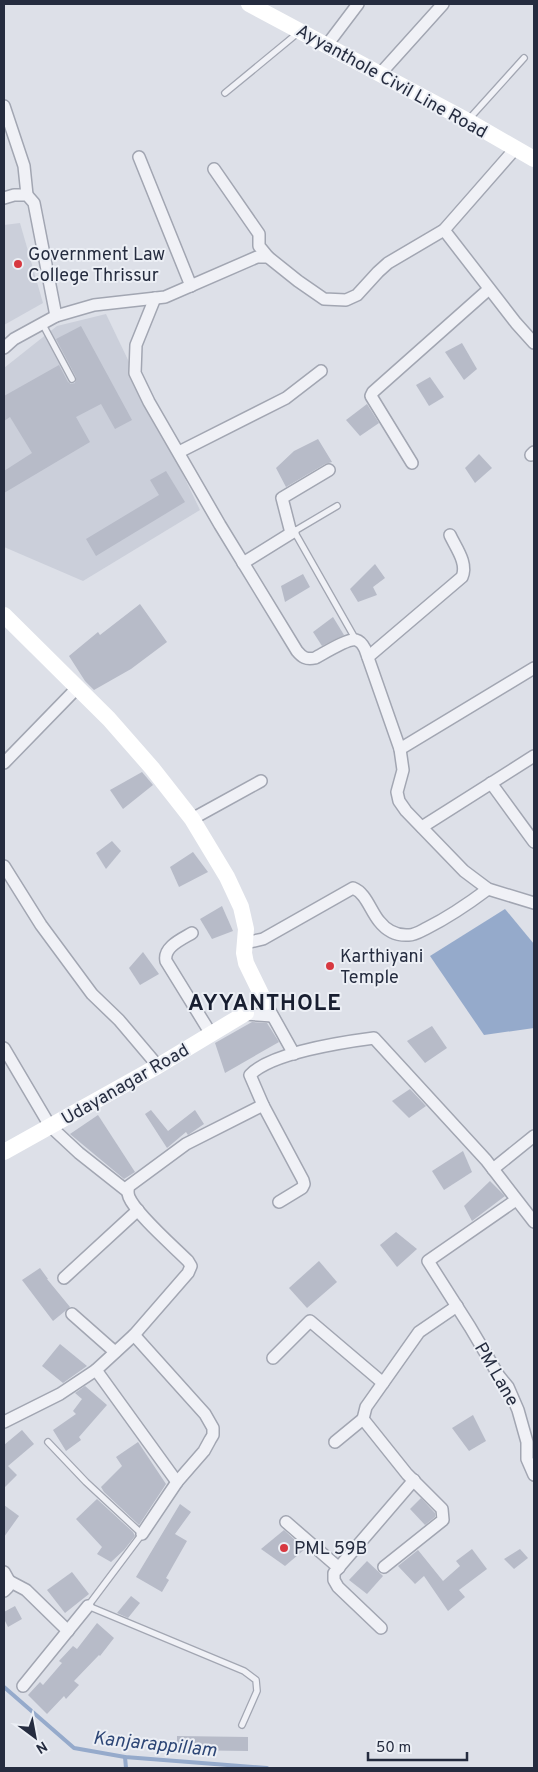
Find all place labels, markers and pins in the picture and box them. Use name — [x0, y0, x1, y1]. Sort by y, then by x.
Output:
place label: Government Law College Thrissur — [28, 244, 165, 288]
marker: Government Law College Thrissur — [12, 258, 24, 270]
place label: Karthiyani Temple — [340, 946, 423, 990]
marker: Karthiyani Temple — [324, 960, 336, 972]
place label: PML 59B — [294, 1538, 367, 1561]
marker: PML 59B — [278, 1542, 290, 1554]

